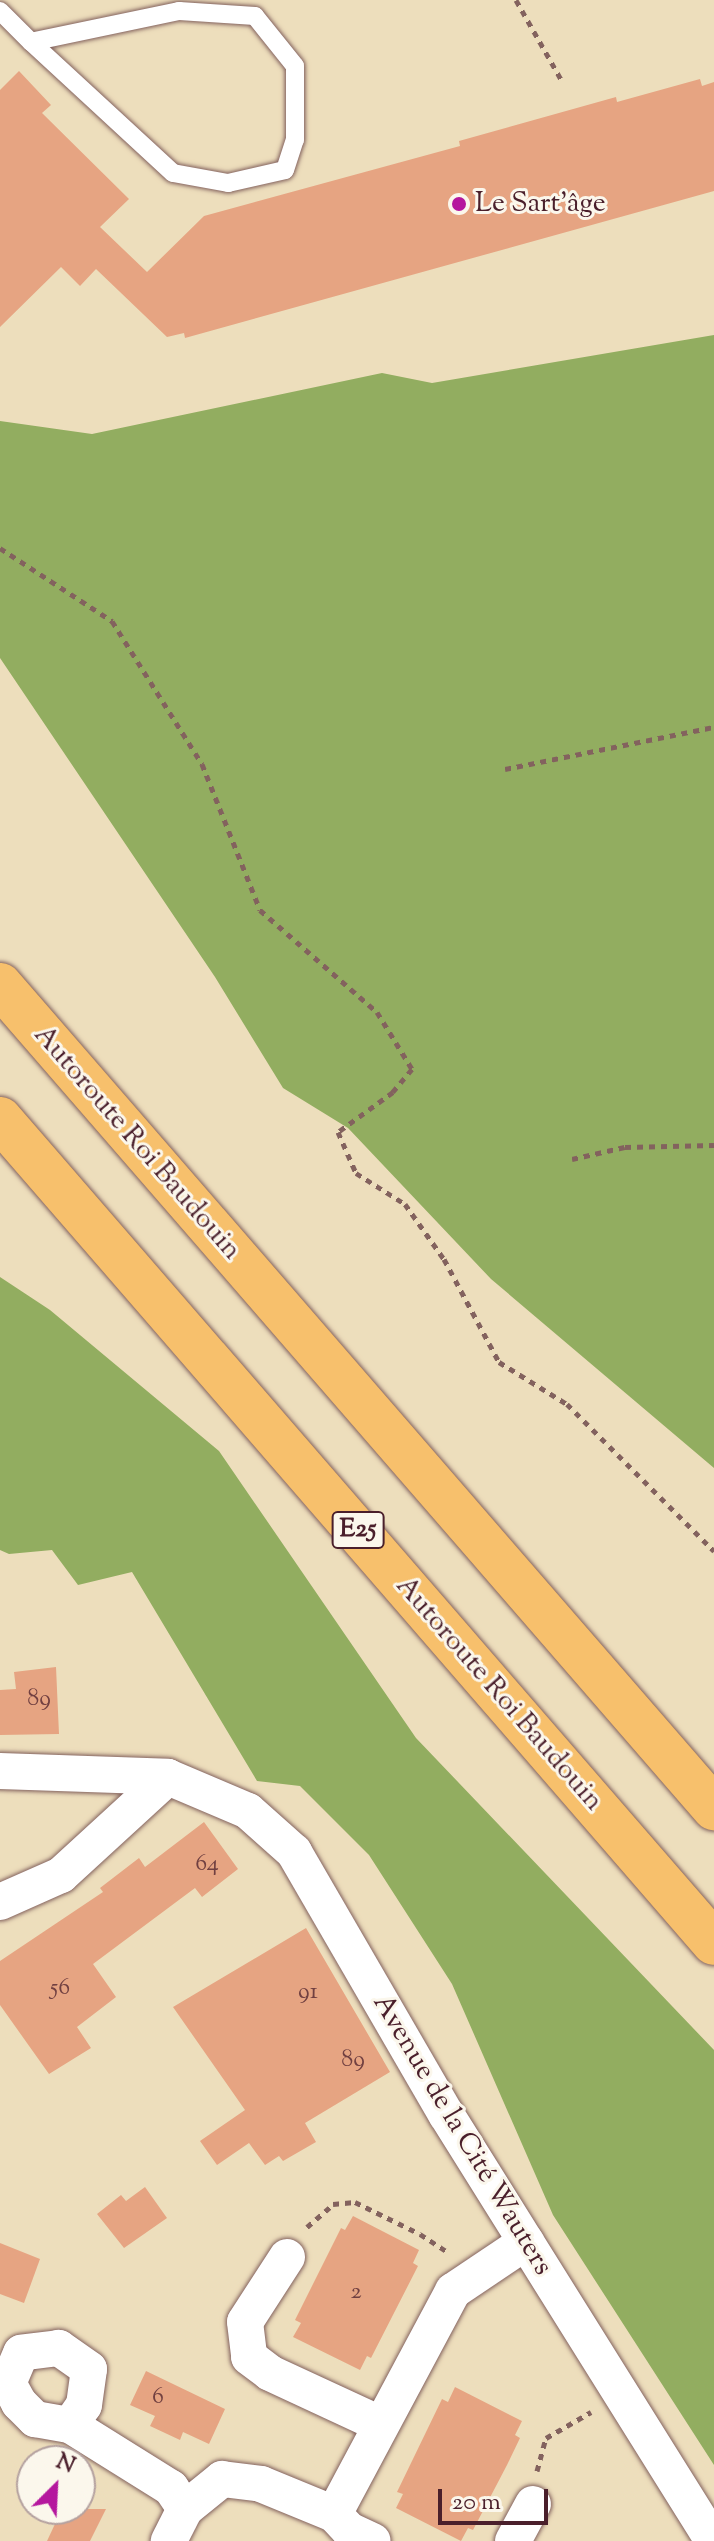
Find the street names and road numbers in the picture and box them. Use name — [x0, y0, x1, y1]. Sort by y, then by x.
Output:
street label: Autoroute Roi Baudouin — [26, 1019, 248, 1267]
road number: E25 — [330, 1508, 386, 1552]
street label: Autoroute Roi Baudouin — [388, 1570, 610, 1818]
street label: Avenue de la Cité Wauters — [365, 1989, 559, 2281]

